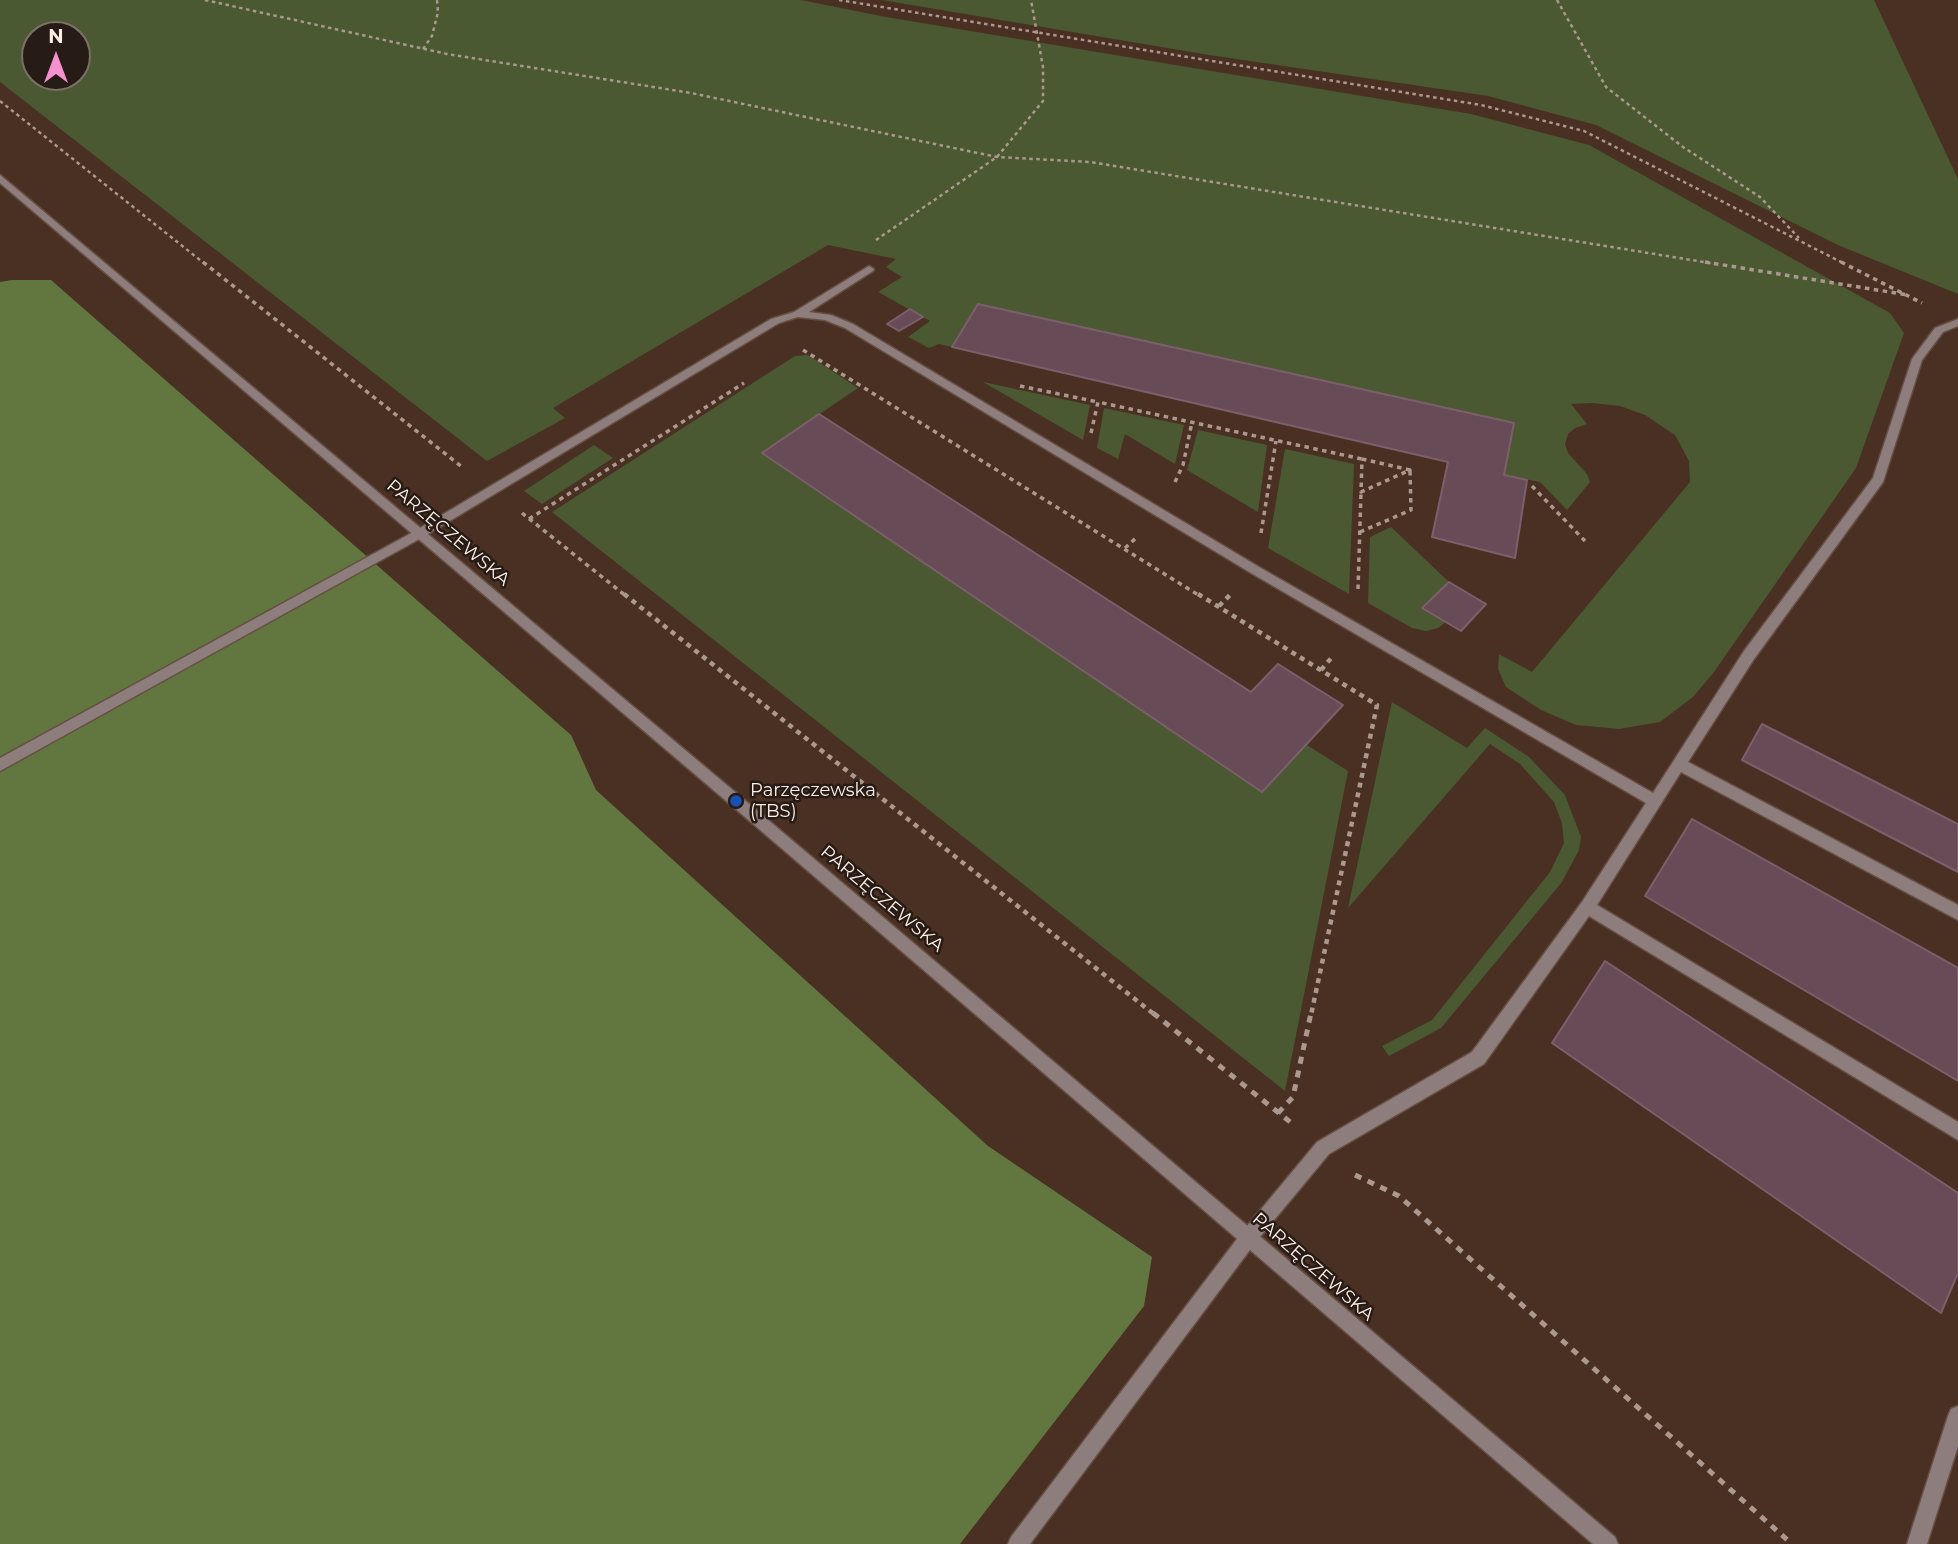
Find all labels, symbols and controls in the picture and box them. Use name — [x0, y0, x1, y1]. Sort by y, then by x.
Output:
north arrow — [21, 21, 91, 91]
text: N — [48, 25, 64, 48]
street label: PARZĘCZEWSKA — [382, 475, 514, 591]
place label: Parzęczewska (TBS) — [750, 780, 876, 822]
marker: Parzęczewska (TBS) — [728, 793, 744, 809]
street label: PARZĘCZEWSKA — [816, 841, 948, 957]
street label: PARZĘCZEWSKA — [1248, 1208, 1378, 1326]

